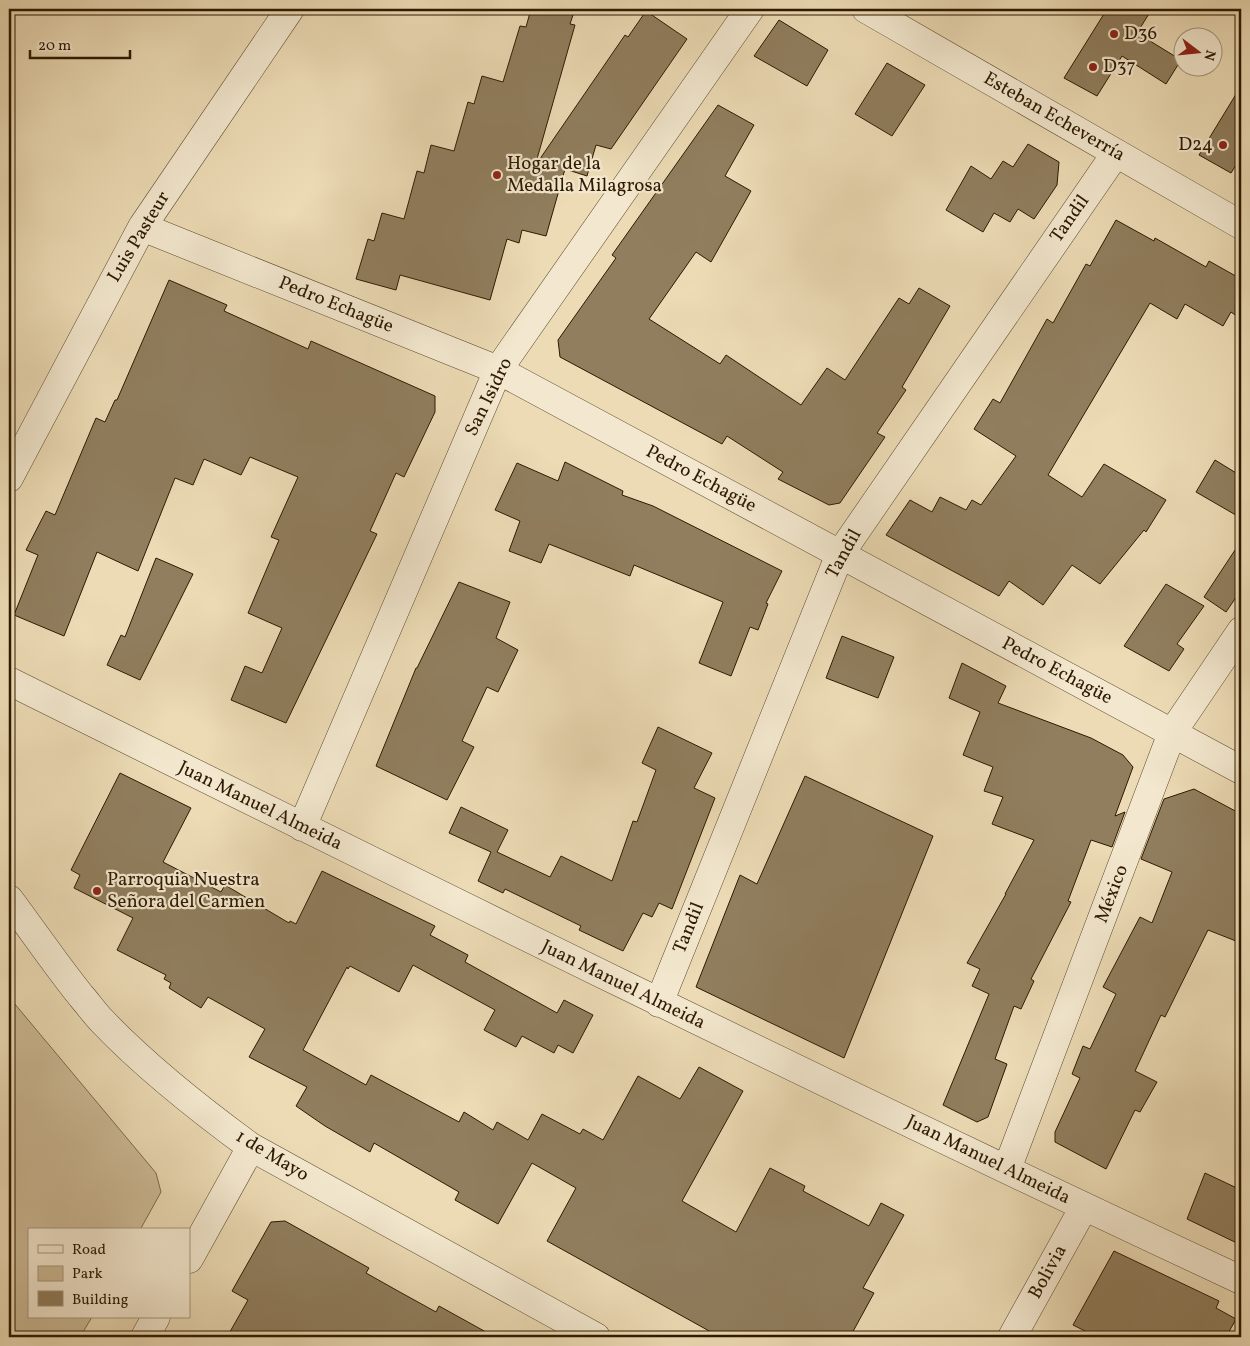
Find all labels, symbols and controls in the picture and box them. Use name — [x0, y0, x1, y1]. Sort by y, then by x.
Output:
place label: D36 — [1124, 21, 1157, 47]
scale bar — [30, 28, 130, 60]
marker: D36 — [1108, 28, 1120, 40]
north arrow — [1172, 28, 1222, 78]
text: 20 m — [38, 36, 71, 57]
text: N — [1199, 48, 1220, 63]
place label: D37 — [1103, 54, 1136, 80]
marker: D37 — [1087, 61, 1099, 73]
street label: Esteban Echeverría — [978, 66, 1130, 168]
place label: D24 — [1178, 132, 1213, 158]
marker: D24 — [1217, 139, 1229, 151]
place label: Hogar de la Medalla Milagrosa — [507, 151, 662, 199]
marker: Hogar de la Medalla Milagrosa — [491, 169, 503, 181]
street label: Luis Pasteur — [102, 187, 176, 287]
street label: Tandil — [1044, 190, 1096, 248]
street label: Pedro Echagüe — [275, 270, 397, 340]
street label: San Isidro — [459, 353, 519, 441]
street label: Pedro Echagüe — [641, 439, 761, 519]
street label: Tandil — [820, 524, 868, 583]
street label: Pedro Echagüe — [997, 631, 1117, 711]
street label: Juan Manuel Almeida — [173, 755, 347, 857]
street label: México — [1089, 861, 1135, 927]
place label: Parroquia Nuestra Señora del Carmen — [107, 867, 265, 915]
marker: Parroquia Nuestra Señora del Carmen — [91, 885, 103, 897]
street label: Tandil — [667, 898, 711, 957]
street label: Juan Manuel Almeida — [536, 934, 710, 1036]
street label: Juan Manuel Almeida — [901, 1109, 1075, 1211]
street label: 1 de Mayo — [230, 1124, 314, 1188]
legend — [28, 1228, 190, 1318]
text: Road — [72, 1240, 106, 1261]
street label: Bolivia — [1022, 1240, 1074, 1304]
text: Park — [72, 1264, 103, 1285]
text: Building — [72, 1290, 129, 1311]

